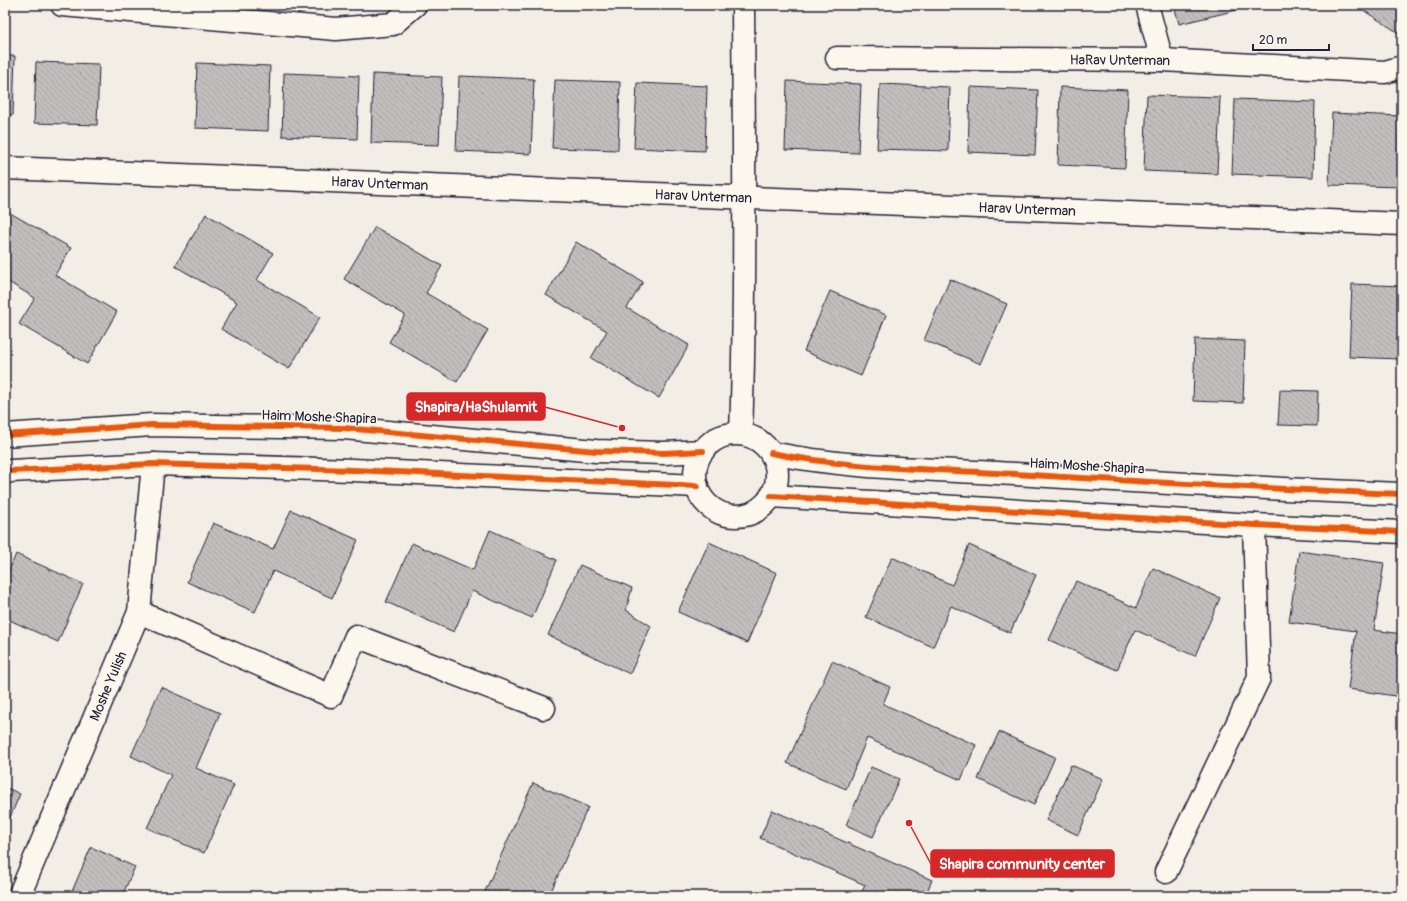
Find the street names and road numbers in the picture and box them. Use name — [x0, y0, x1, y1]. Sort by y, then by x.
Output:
street label: HaRav Unterman — [1070, 51, 1171, 69]
street label: Harav Unterman — [331, 173, 429, 193]
street label: Harav Unterman — [654, 186, 752, 206]
street label: Harav Unterman — [978, 199, 1076, 219]
street label: Haim Moshe Shapira — [261, 406, 377, 428]
street label: Haim Moshe Shapira — [1029, 454, 1145, 478]
street label: Moshe Yulish — [86, 649, 130, 723]

